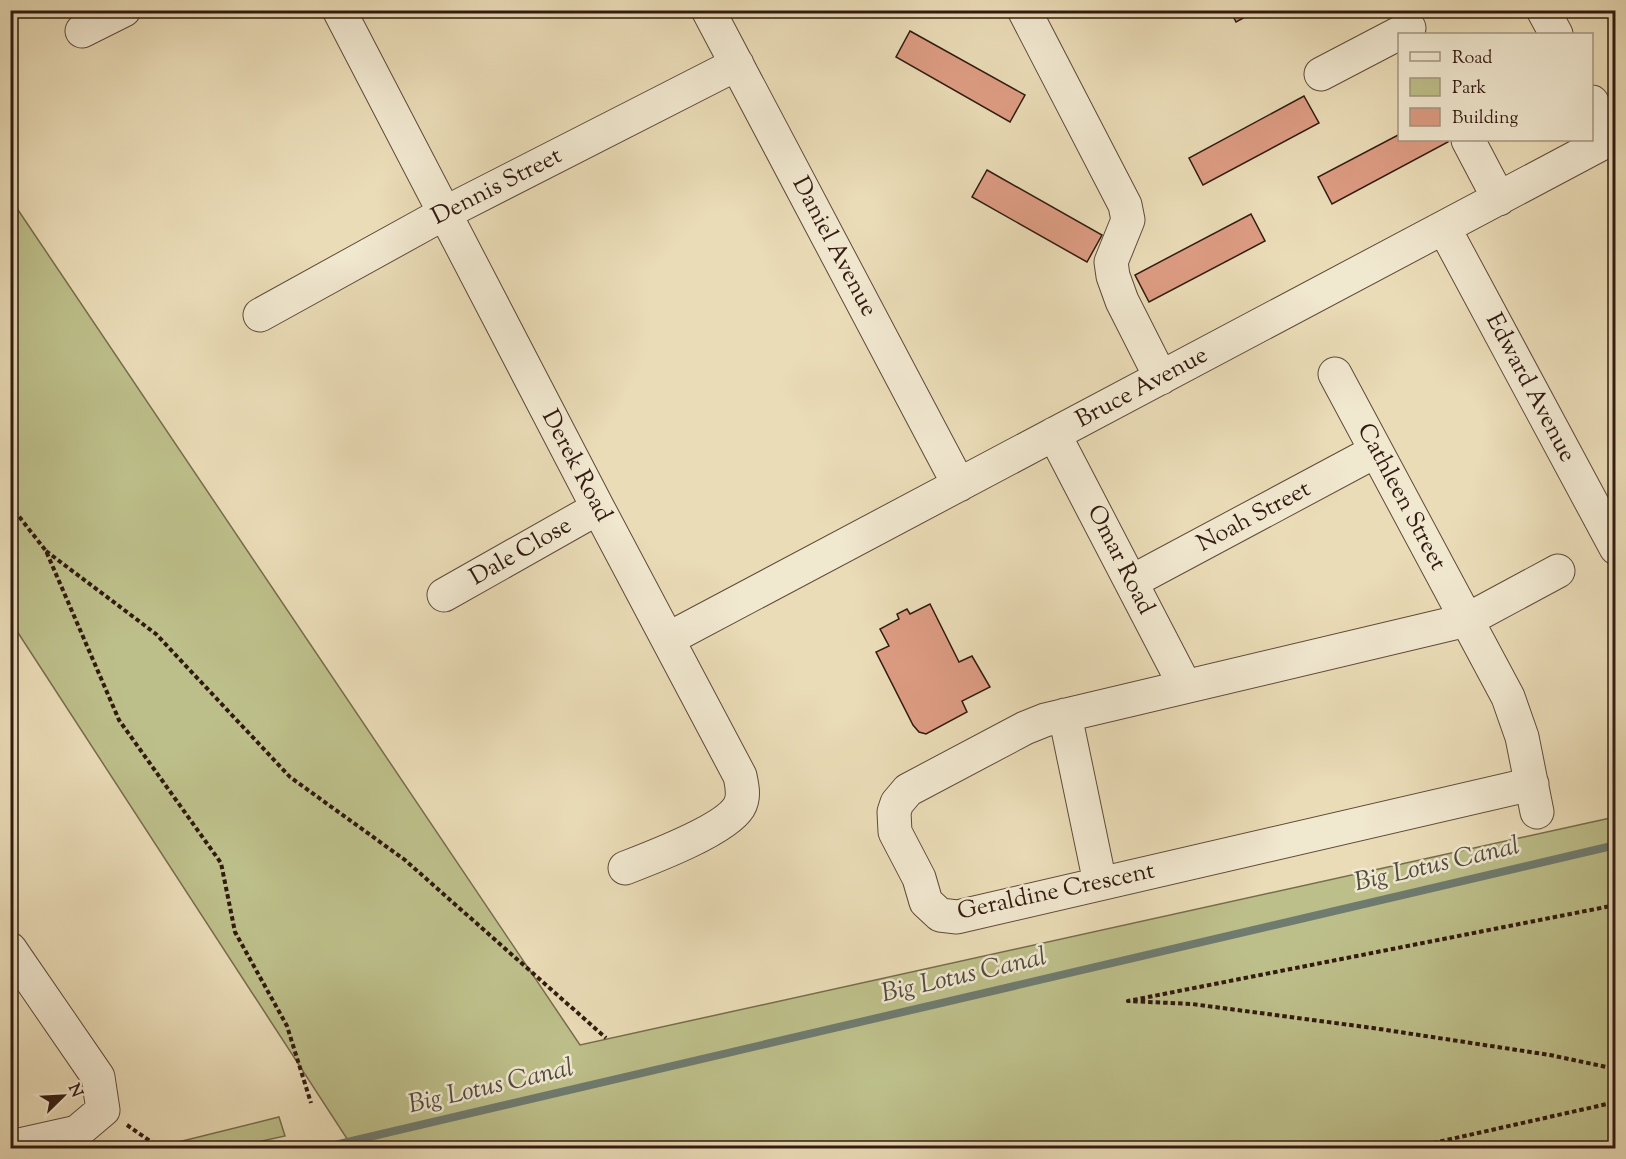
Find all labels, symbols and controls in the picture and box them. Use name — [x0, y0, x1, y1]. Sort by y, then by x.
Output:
legend — [1398, 33, 1593, 141]
text: Road — [1452, 46, 1492, 72]
text: Park — [1452, 76, 1487, 102]
text: Building — [1452, 106, 1518, 132]
street label: Dennis Street — [426, 140, 568, 234]
street label: Daniel Avenue — [783, 171, 885, 323]
street label: Edward Avenue — [1476, 307, 1584, 469]
street label: Bruce Avenue — [1070, 339, 1214, 437]
street label: Derek Road — [532, 404, 620, 528]
street label: Cathleen Street — [1348, 417, 1454, 577]
street label: Noah Street — [1191, 473, 1317, 561]
street label: Omar Road — [1078, 499, 1162, 621]
street label: Dale Close — [464, 509, 578, 595]
water label: Big Lotus Canal — [1351, 828, 1523, 902]
street label: Geraldine Crescent — [954, 855, 1158, 929]
water label: Big Lotus Canal — [878, 939, 1050, 1013]
water label: Big Lotus Canal — [405, 1050, 577, 1124]
north arrow — [33, 1066, 93, 1126]
text: N — [61, 1080, 88, 1102]

